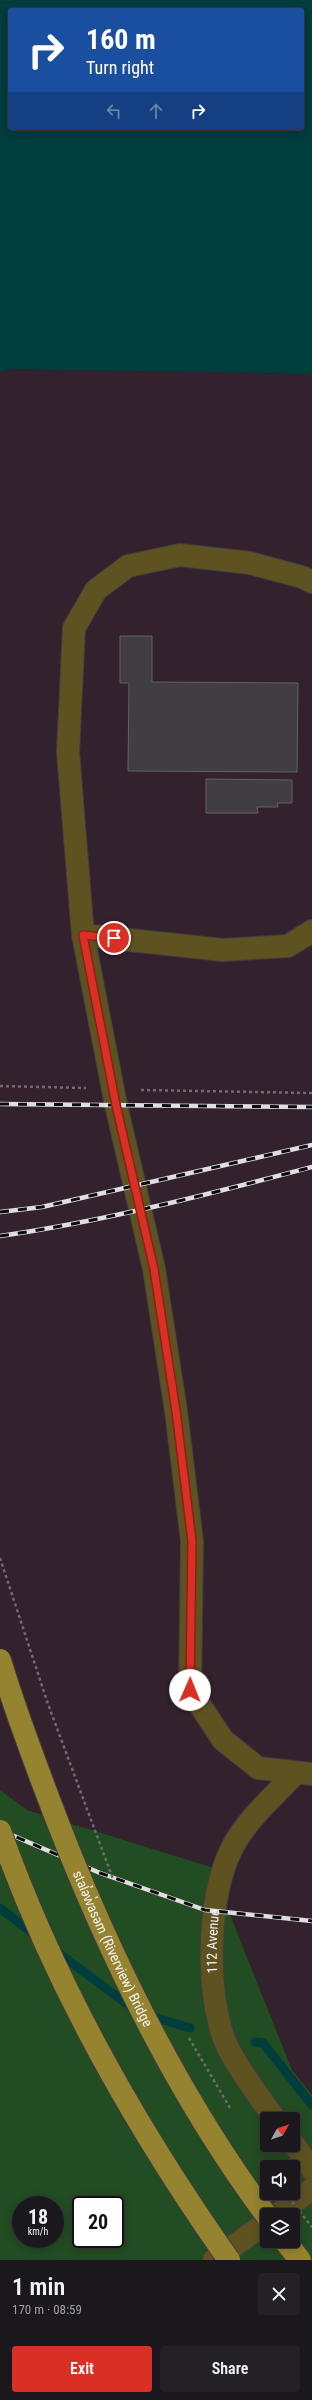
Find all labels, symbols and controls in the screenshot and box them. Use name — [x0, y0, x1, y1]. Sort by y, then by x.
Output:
text: 160 m — [86, 23, 156, 56]
icon: right — [20, 24, 72, 76]
text: Turn right — [86, 57, 154, 78]
icon: left — [103, 100, 125, 122]
icon: ahead — [145, 100, 167, 122]
icon: right — [187, 100, 209, 122]
pin — [97, 921, 131, 955]
icon: arrive — [103, 927, 125, 949]
position arrow — [169, 1669, 211, 1711]
street label: stal̕əw̓asəm (Riverview) Bridge — [70, 1868, 156, 2030]
street label: 112 Avenue — [204, 1908, 223, 1974]
north arrow — [260, 2112, 300, 2152]
map controls — [260, 2112, 300, 2248]
button: sound — [260, 2160, 300, 2200]
speed limit sign: 20 — [72, 2196, 124, 2248]
text: 18 — [28, 2205, 48, 2229]
button: layers — [260, 2208, 300, 2248]
text: km/h — [28, 2226, 48, 2237]
text: 1 min — [12, 2273, 65, 2301]
button: close — [258, 2273, 300, 2315]
text: 170 m · 08:59 — [12, 2302, 82, 2317]
button: Exit — [12, 2346, 152, 2392]
button: Share — [160, 2346, 300, 2392]

